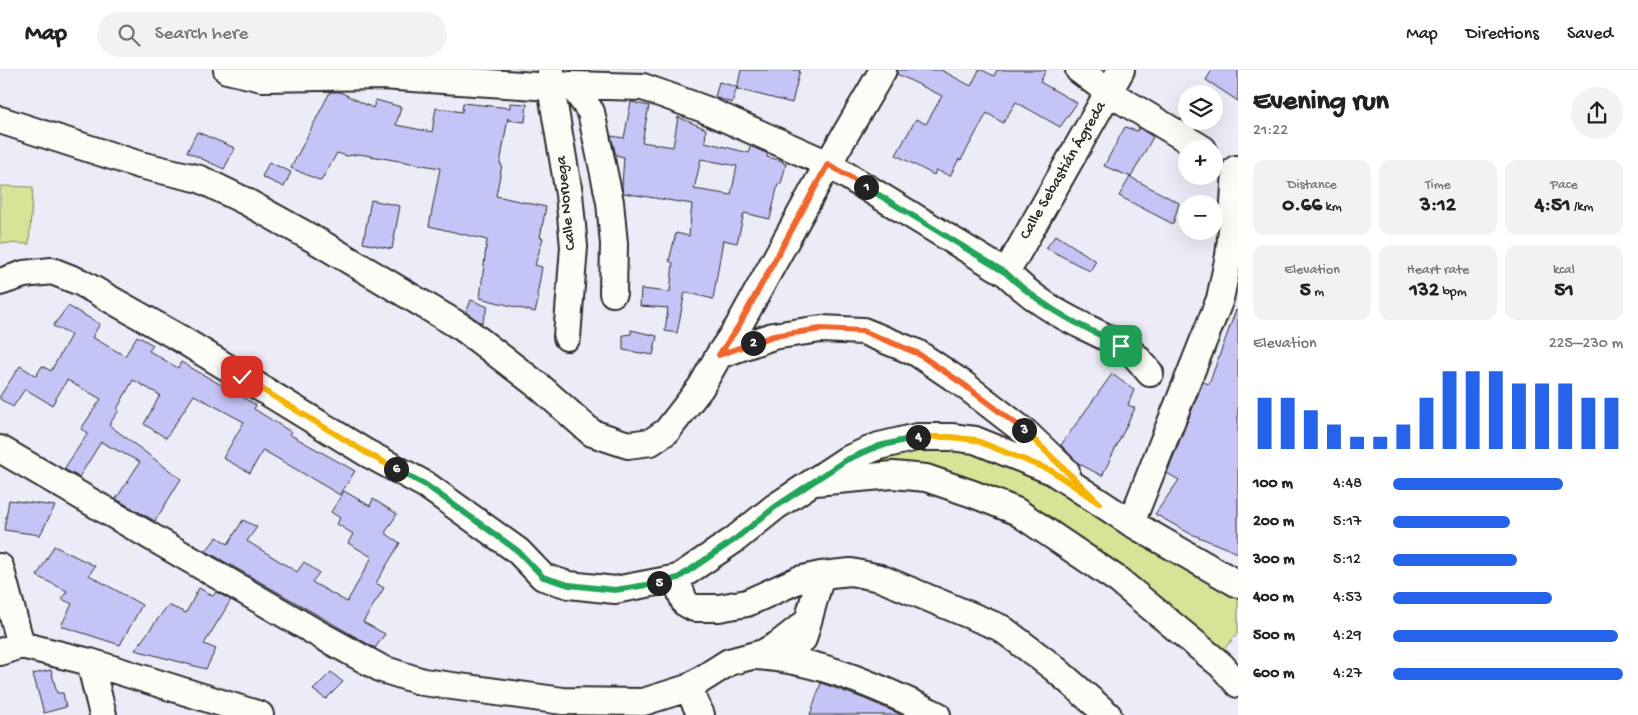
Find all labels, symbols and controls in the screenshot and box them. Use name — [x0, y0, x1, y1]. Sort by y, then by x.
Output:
search box — [97, 12, 447, 57]
text: Map — [25, 20, 67, 49]
icon: search — [115, 21, 143, 49]
text: Search here — [155, 23, 248, 46]
text: Map — [1406, 24, 1438, 45]
text: Directions — [1466, 24, 1539, 45]
text: Saved — [1567, 24, 1613, 45]
map controls — [1178, 85, 1223, 240]
button: layers — [1178, 85, 1223, 130]
text: Evening run — [1253, 86, 1389, 119]
button: share — [1571, 87, 1623, 139]
street label: Calle Sebastián Ágreda — [1016, 97, 1112, 244]
text: 21:22 — [1253, 122, 1288, 141]
button: + — [1178, 140, 1223, 185]
street label: Calle Noruega — [552, 154, 581, 251]
pin: 1 — [854, 174, 878, 200]
text: Distance — [1287, 177, 1337, 194]
text: Time — [1425, 177, 1451, 194]
text: Pace — [1550, 177, 1578, 194]
text: 1 — [864, 179, 869, 196]
text: 0.66 — [1282, 194, 1322, 219]
text: 3:12 — [1420, 194, 1456, 219]
text: 4:51 — [1535, 194, 1571, 219]
button: − — [1178, 195, 1223, 240]
text: km — [1322, 199, 1342, 216]
text: /km — [1571, 199, 1593, 216]
text: Elevation — [1284, 262, 1340, 279]
text: Heart rate — [1407, 262, 1469, 279]
text: kcal — [1553, 262, 1575, 279]
text: 5 — [1300, 279, 1311, 304]
text: 132 — [1409, 279, 1439, 304]
text: 51 — [1554, 279, 1574, 304]
text: m — [1311, 284, 1324, 301]
text: bpm — [1439, 284, 1467, 301]
pin — [1100, 325, 1142, 367]
pin: 2 — [740, 330, 766, 356]
icon: arrive — [1107, 332, 1135, 360]
text: 2 — [750, 335, 757, 352]
text: Elevation — [1253, 335, 1317, 354]
text: 225–230 m — [1549, 335, 1623, 354]
pin — [221, 356, 263, 398]
icon: check — [228, 363, 256, 391]
pin: 3 — [1012, 418, 1036, 442]
text: 3 — [1021, 422, 1028, 439]
pin: 4 — [906, 424, 930, 450]
text: 4 — [915, 429, 922, 446]
pin: 6 — [384, 456, 408, 482]
text: 6 — [393, 461, 400, 478]
text: 100 m — [1253, 475, 1293, 494]
text: 4:48 — [1333, 475, 1362, 494]
text: 200 m — [1253, 513, 1294, 532]
text: 5:17 — [1333, 513, 1361, 532]
text: 300 m — [1253, 551, 1295, 570]
text: 5:12 — [1333, 551, 1361, 570]
pin: 5 — [646, 570, 672, 596]
text: 5 — [656, 575, 663, 592]
text: 400 m — [1253, 589, 1294, 608]
text: 4:53 — [1333, 589, 1362, 608]
text: 500 m — [1253, 627, 1295, 646]
text: 4:29 — [1333, 627, 1361, 646]
text: 600 m — [1253, 665, 1294, 684]
text: 4:27 — [1333, 665, 1362, 684]

